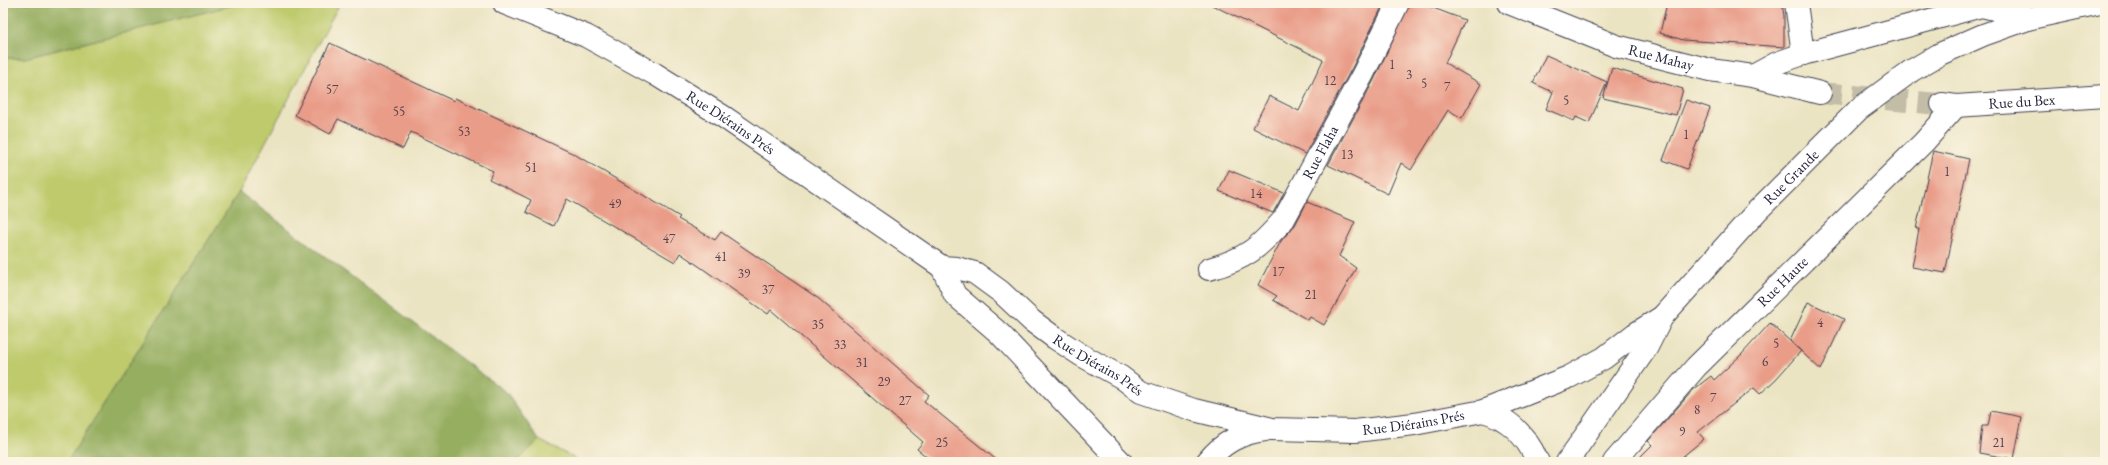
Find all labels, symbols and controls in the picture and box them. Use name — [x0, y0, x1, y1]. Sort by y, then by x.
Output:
street label: Rue Mahay — [1627, 40, 1697, 75]
house number: 1 — [1389, 56, 1395, 73]
house number: 3 — [1406, 66, 1412, 83]
house number: 12 — [1324, 72, 1337, 89]
house number: 5 — [1421, 75, 1427, 92]
house number: 7 — [1444, 78, 1451, 95]
house number: 57 — [326, 81, 339, 98]
street label: Rue Diérains Prés — [683, 86, 779, 158]
street label: Rue du Bex — [1988, 89, 2056, 113]
house number: 5 — [1563, 92, 1569, 109]
house number: 55 — [393, 103, 405, 120]
street label: Rue Flaha — [1298, 122, 1342, 182]
house number: 53 — [458, 123, 470, 140]
house number: 1 — [1683, 126, 1689, 143]
street label: Rue Grande — [1759, 145, 1822, 208]
house number: 13 — [1341, 146, 1353, 163]
house number: 51 — [525, 159, 537, 176]
house number: 1 — [1944, 163, 1950, 180]
house number: 14 — [1250, 185, 1263, 202]
house number: 49 — [609, 195, 622, 212]
house number: 47 — [663, 230, 676, 247]
house number: 41 — [715, 248, 727, 265]
street label: Rue Haute — [1753, 252, 1812, 311]
house number: 17 — [1272, 263, 1285, 280]
house number: 39 — [738, 265, 751, 282]
house number: 37 — [762, 281, 775, 298]
house number: 21 — [1305, 286, 1317, 303]
house number: 4 — [1817, 314, 1824, 331]
house number: 35 — [812, 316, 824, 333]
street label: Rue Diérains Prés — [1050, 329, 1148, 400]
house number: 5 — [1773, 335, 1779, 352]
house number: 33 — [834, 336, 846, 353]
house number: 6 — [1762, 353, 1768, 370]
house number: 31 — [856, 354, 868, 371]
house number: 29 — [878, 373, 891, 390]
house number: 7 — [1710, 389, 1717, 406]
house number: 27 — [899, 392, 912, 409]
house number: 8 — [1694, 401, 1700, 418]
street label: Rue Diérains Prés — [1361, 405, 1466, 439]
house number: 9 — [1679, 423, 1686, 440]
house number: 25 — [936, 434, 948, 451]
house number: 21 — [1993, 434, 2005, 451]

